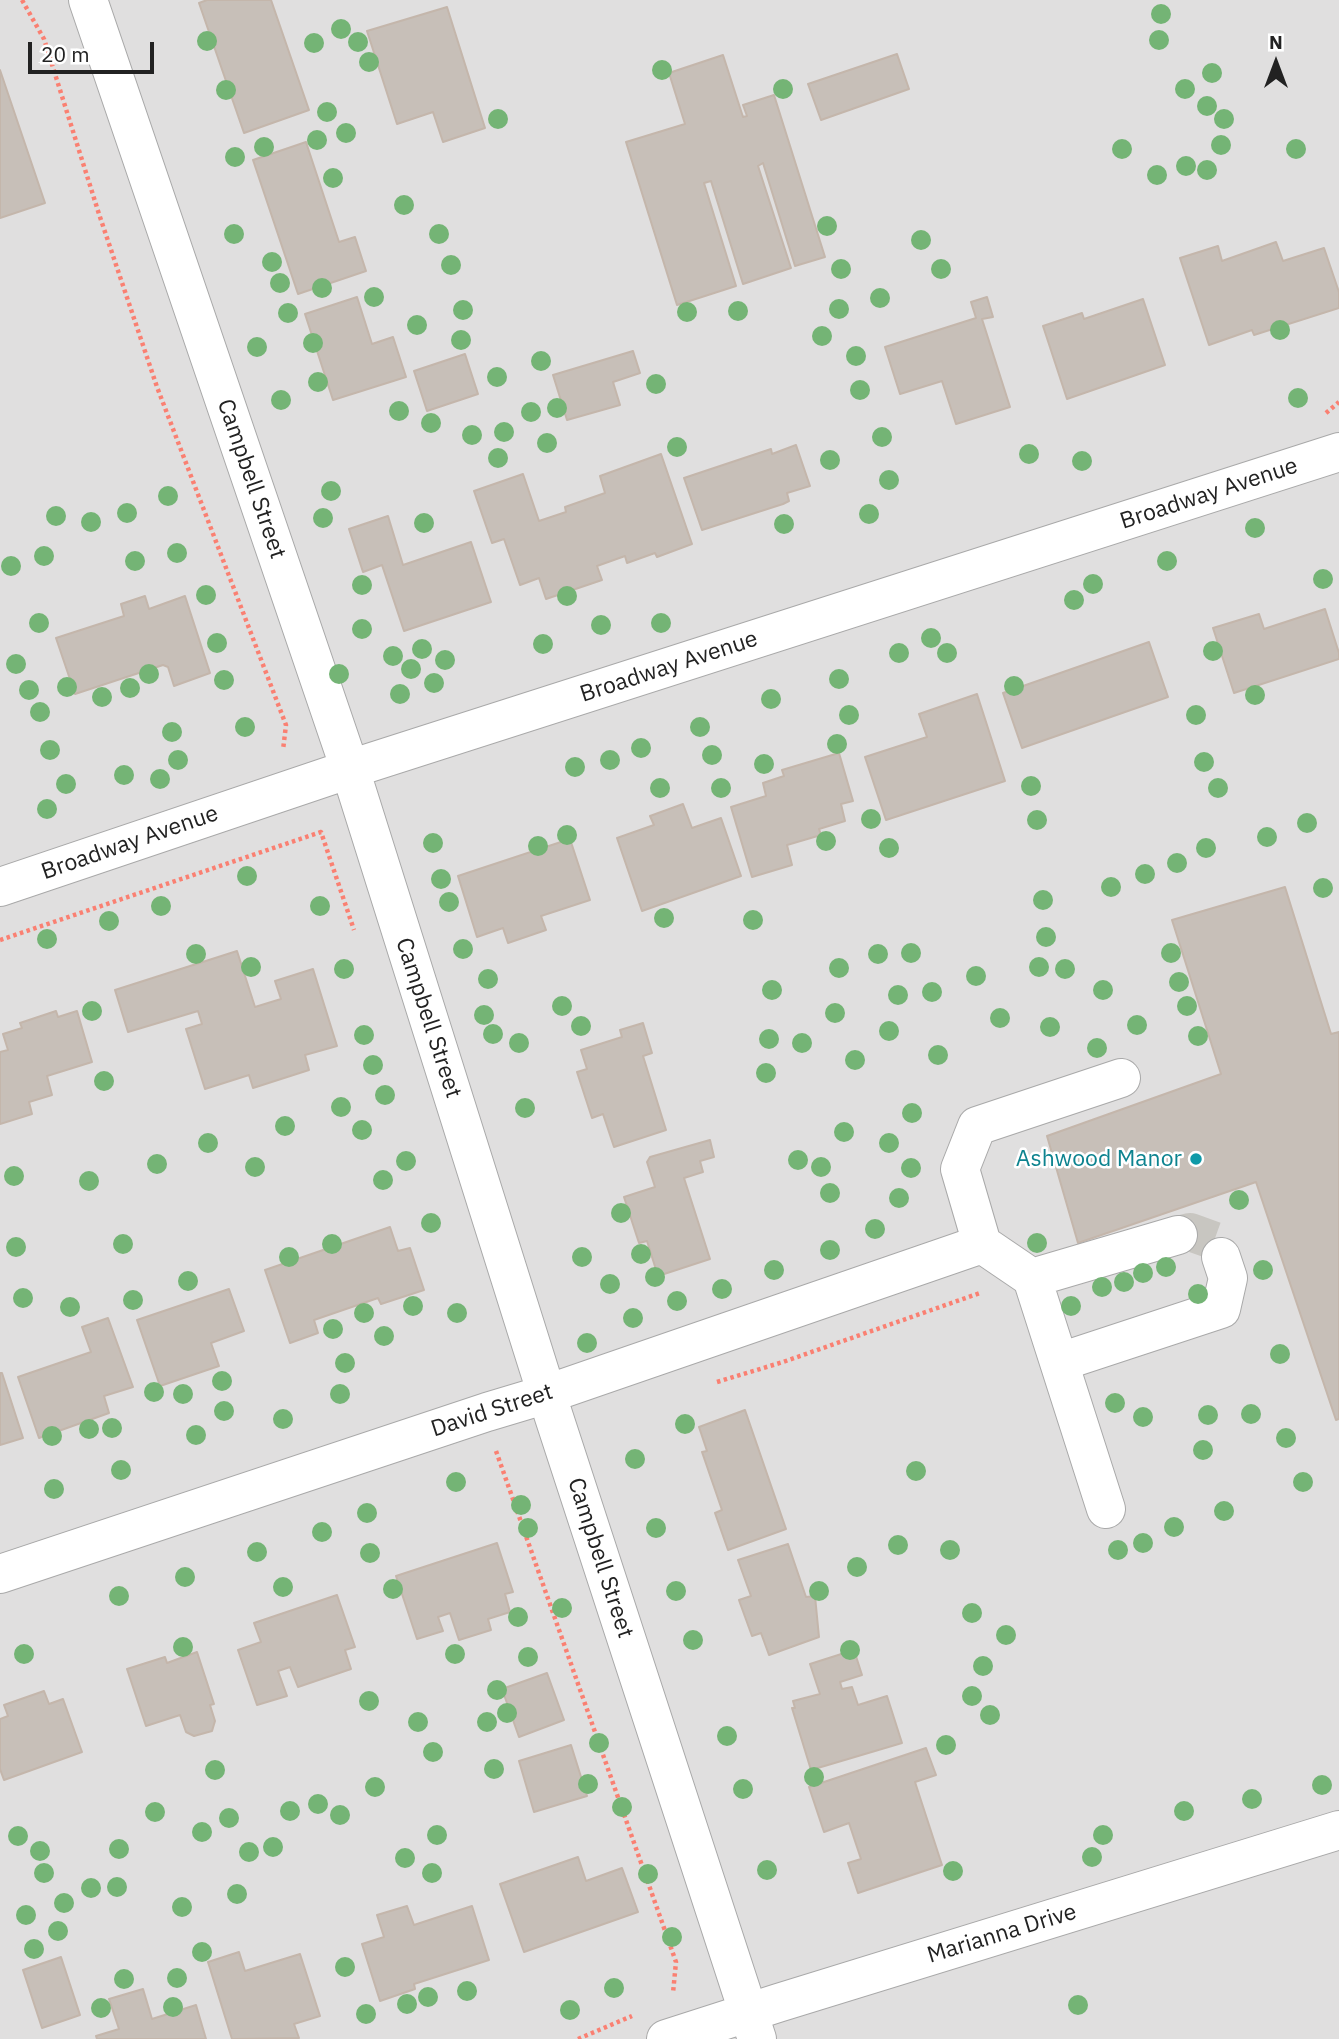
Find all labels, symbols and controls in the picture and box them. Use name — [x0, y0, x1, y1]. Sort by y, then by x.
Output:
scale bar — [32, 28, 158, 72]
north arrow — [1241, 28, 1311, 98]
text: N — [1269, 30, 1283, 54]
text: 20 m — [41, 40, 90, 68]
street label: Campbell Street — [211, 396, 291, 562]
street label: Broadway Avenue — [1117, 452, 1301, 536]
street label: Broadway Avenue — [577, 625, 761, 709]
street label: Broadway Avenue — [38, 800, 222, 886]
street label: Campbell Street — [389, 934, 467, 1102]
place label: Ashwood Manor — [1016, 1145, 1182, 1173]
marker: Ashwood Manor — [1188, 1151, 1204, 1167]
street label: David Street — [428, 1378, 556, 1444]
street label: Campbell Street — [561, 1474, 639, 1642]
street label: Marianna Drive — [924, 1898, 1080, 1970]

